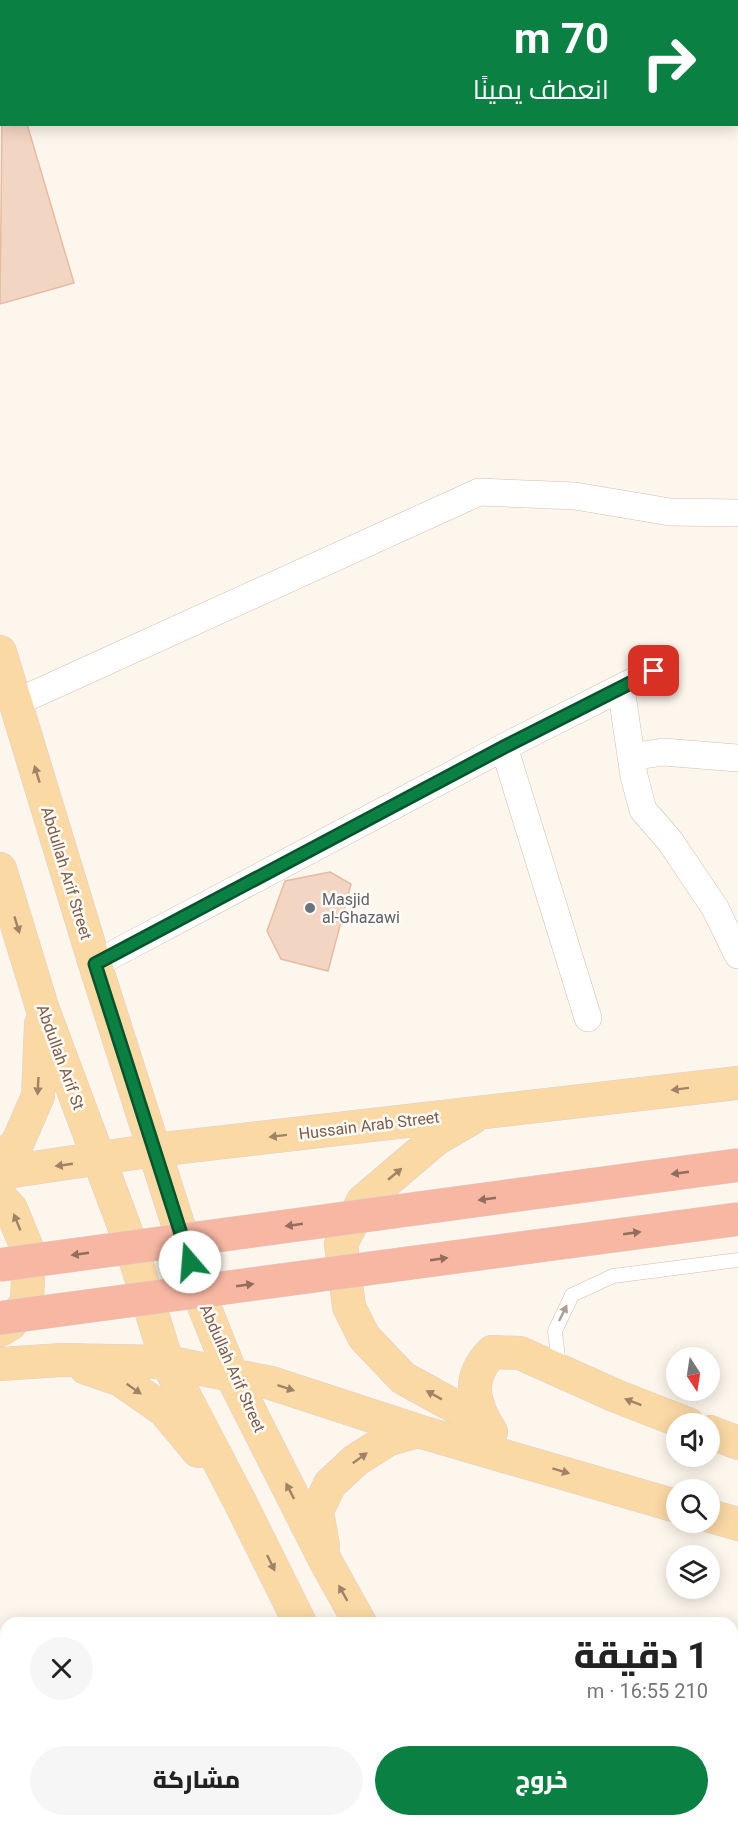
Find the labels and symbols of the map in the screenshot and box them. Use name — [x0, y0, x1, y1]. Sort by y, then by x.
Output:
pin — [628, 645, 679, 696]
one-way arrow — [32, 765, 41, 783]
street label: Abdullah Arif Street — [37, 804, 96, 942]
place label: Masjid al-Ghazawi — [322, 890, 400, 927]
marker: Masjid al-Ghazawi — [303, 901, 317, 915]
one-way arrow — [13, 916, 22, 934]
street label: Abdullah Arif St — [33, 1002, 88, 1112]
one-way arrow — [34, 1077, 43, 1096]
one-way arrow — [670, 1085, 689, 1094]
street label: Hussain Arab Street — [298, 1107, 440, 1144]
one-way arrow — [268, 1131, 287, 1141]
one-way arrow — [54, 1160, 73, 1169]
one-way arrow — [387, 1168, 403, 1181]
one-way arrow — [670, 1168, 689, 1178]
one-way arrow — [477, 1195, 496, 1204]
one-way arrow — [12, 1213, 22, 1231]
one-way arrow — [284, 1221, 303, 1230]
one-way arrow — [622, 1228, 641, 1238]
position arrow — [158, 1230, 222, 1294]
one-way arrow — [70, 1250, 89, 1259]
one-way arrow — [429, 1254, 448, 1263]
one-way arrow — [236, 1280, 255, 1289]
street label: Abdullah Arif Street — [196, 1301, 269, 1435]
one-way arrow — [559, 1305, 568, 1322]
north arrow — [666, 1347, 720, 1401]
one-way arrow — [126, 1383, 142, 1395]
one-way arrow — [277, 1384, 295, 1393]
one-way arrow — [425, 1390, 442, 1400]
one-way arrow — [624, 1397, 642, 1407]
one-way arrow — [351, 1452, 367, 1464]
one-way arrow — [552, 1467, 570, 1476]
one-way arrow — [286, 1483, 295, 1500]
one-way arrow — [266, 1555, 275, 1572]
one-way arrow — [338, 1584, 348, 1601]

